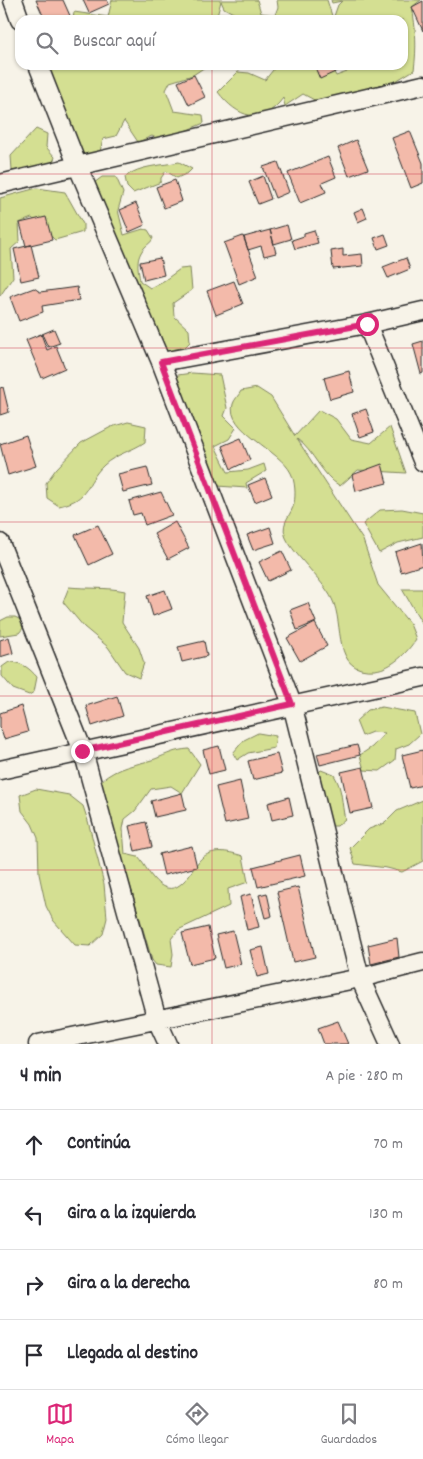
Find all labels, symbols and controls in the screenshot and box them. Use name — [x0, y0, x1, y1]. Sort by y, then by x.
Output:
search box — [15, 15, 408, 70]
icon: search — [33, 29, 61, 57]
text: Buscar aquí — [73, 29, 155, 56]
route start — [356, 313, 379, 336]
route end — [71, 740, 94, 763]
text: 4 min — [20, 1062, 62, 1092]
text: A pie · 280 m — [325, 1065, 403, 1088]
icon: ahead — [20, 1131, 48, 1159]
text: Continúa — [67, 1131, 130, 1158]
text: 70 m — [373, 1133, 403, 1156]
icon: left — [20, 1201, 48, 1229]
text: Gira a la izquierda — [67, 1201, 195, 1228]
text: 130 m — [369, 1203, 403, 1226]
icon: right — [20, 1271, 48, 1299]
text: Gira a la derecha — [67, 1271, 189, 1298]
text: 80 m — [373, 1273, 403, 1296]
icon: arrive — [20, 1341, 48, 1369]
text: Llegada al destino — [67, 1341, 198, 1368]
tab: Mapa — [46, 1400, 74, 1450]
tab: Cómo llegar — [166, 1400, 229, 1450]
tab: Guardados — [320, 1400, 377, 1450]

